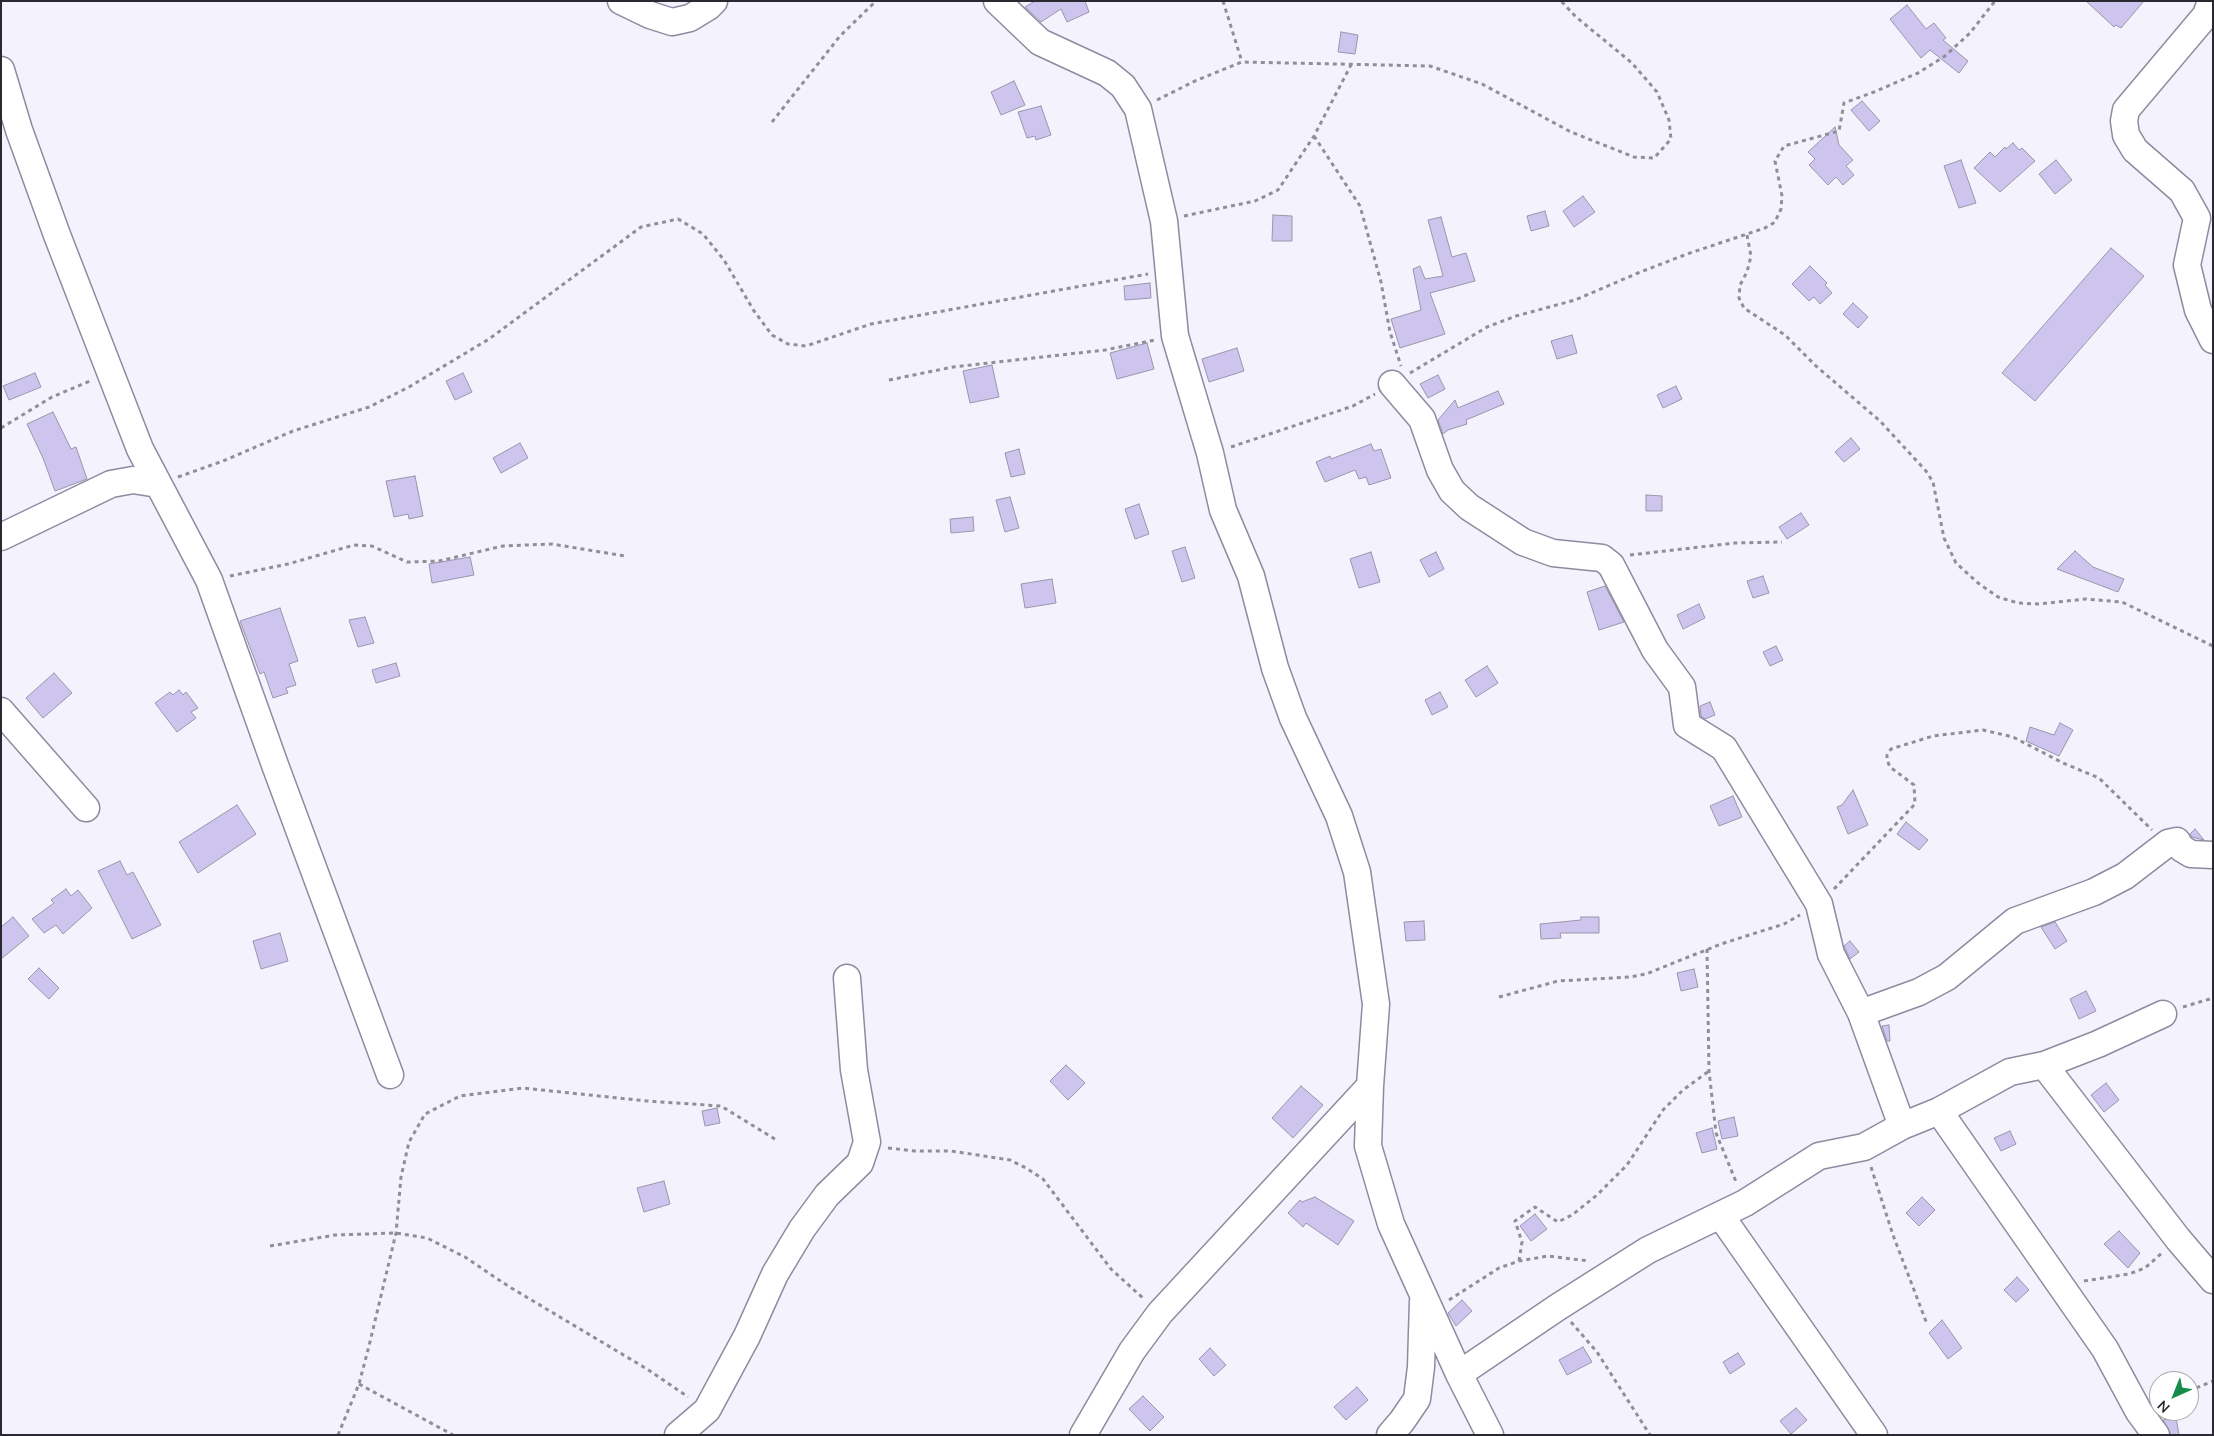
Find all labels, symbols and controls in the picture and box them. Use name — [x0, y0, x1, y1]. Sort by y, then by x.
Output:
north arrow — [2149, 1371, 2199, 1421]
text: N — [2154, 1396, 2174, 1417]

